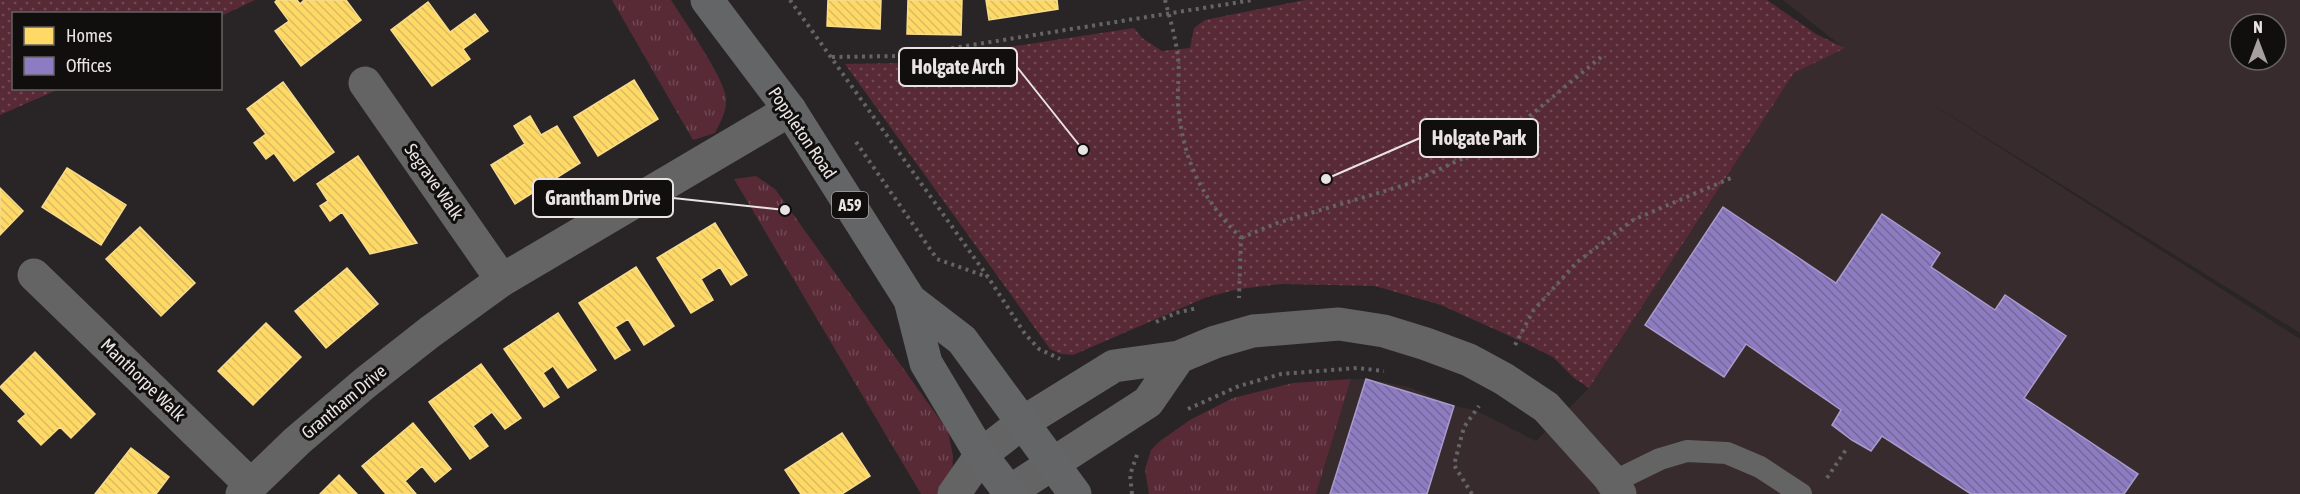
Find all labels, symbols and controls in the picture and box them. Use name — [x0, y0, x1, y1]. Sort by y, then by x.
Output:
legend — [12, 12, 222, 90]
north arrow — [2228, 12, 2288, 72]
text: N — [2253, 18, 2263, 36]
text: Homes — [66, 25, 112, 46]
callout: Holgate Arch — [899, 48, 1017, 86]
text: Offices — [66, 55, 112, 76]
text: Holgate Arch — [911, 55, 1005, 78]
street label: Poppleton Road — [764, 83, 841, 183]
callout: Holgate Park — [1420, 119, 1538, 157]
text: Holgate Park — [1432, 126, 1526, 149]
street label: Segrave Walk — [400, 140, 468, 224]
callout: Grantham Drive — [533, 179, 673, 217]
text: Grantham Drive — [545, 186, 661, 209]
road number: A59 — [832, 192, 868, 218]
street label: Manthorpe Walk — [97, 334, 190, 425]
street label: Grantham Drive — [297, 360, 390, 443]

